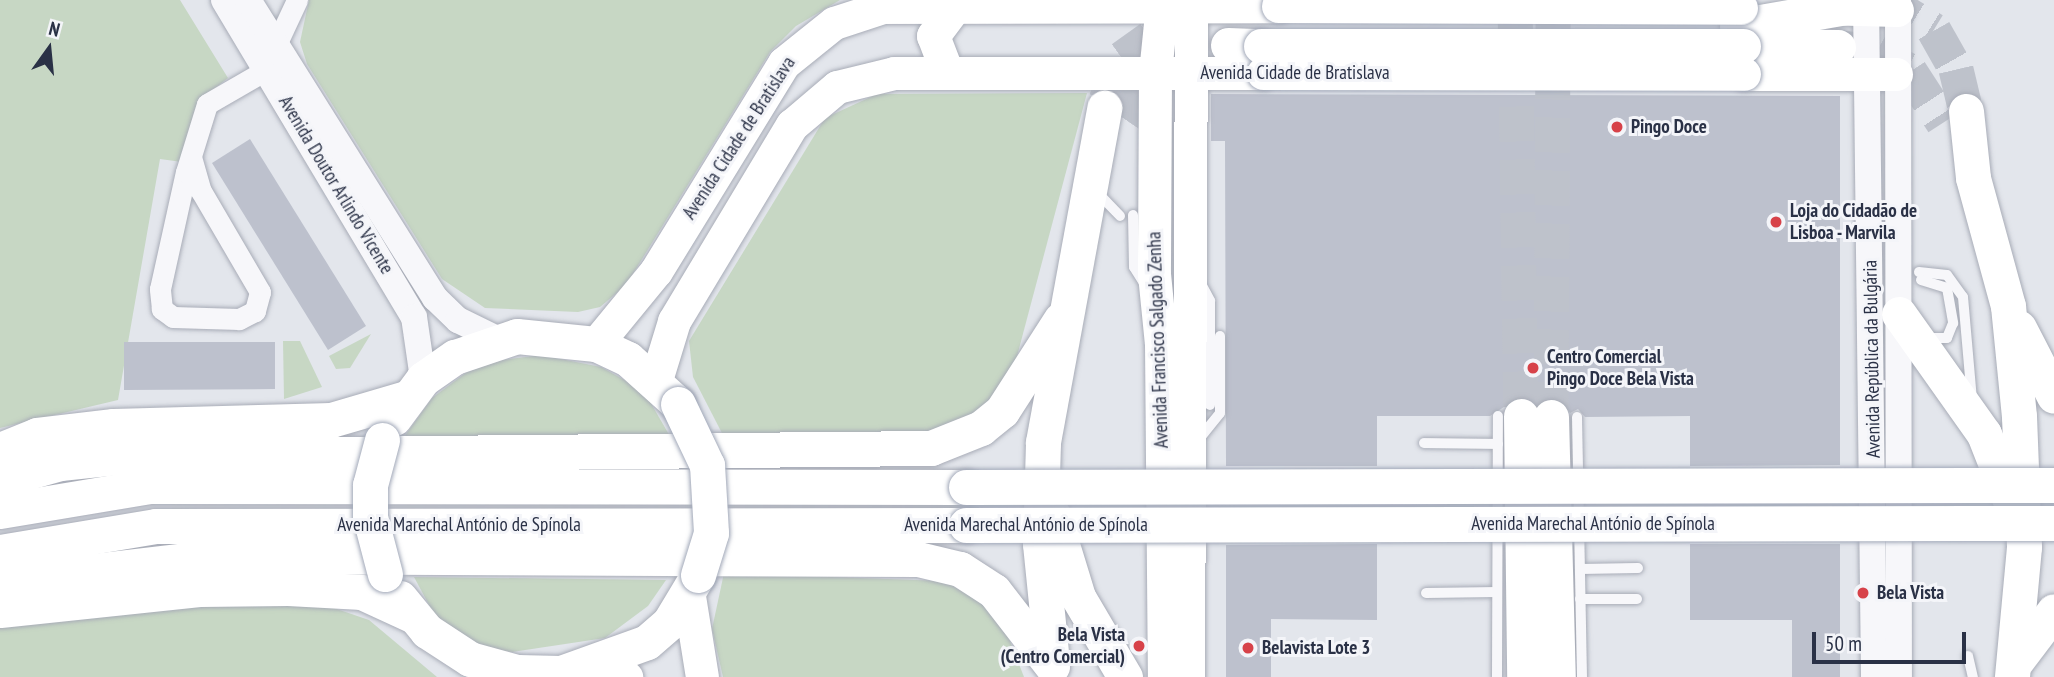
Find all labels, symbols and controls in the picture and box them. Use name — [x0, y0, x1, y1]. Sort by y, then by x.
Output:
north arrow — [14, 14, 84, 84]
text: N — [46, 16, 62, 42]
street label: Avenida Cidade de Bratislava — [678, 52, 800, 224]
street label: Avenida Cidade de Bratislava — [1200, 62, 1390, 84]
street label: Avenida Doutor Arlindo Vicente — [273, 91, 399, 279]
place label: Pingo Doce — [1631, 116, 1707, 138]
marker: Pingo Doce — [1609, 119, 1625, 135]
place label: Loja do Cidadão de Lisboa - Marvila — [1790, 200, 1917, 244]
marker: Loja do Cidadão de Lisboa - Marvila — [1768, 214, 1784, 230]
street label: Avenida Francisco Salgado Zenha — [1143, 231, 1173, 449]
street label: Avenida República da Bulgária — [1859, 260, 1885, 458]
place label: Centro Comercial Pingo Doce Bela Vista — [1547, 346, 1694, 390]
marker: Centro Comercial Pingo Doce Bela Vista — [1525, 360, 1541, 376]
street label: Avenida Marechal António de Spínola — [1471, 513, 1715, 535]
street label: Avenida Marechal António de Spínola — [337, 514, 581, 536]
street label: Avenida Marechal António de Spínola — [904, 514, 1148, 536]
place label: Bela Vista — [1877, 582, 1945, 604]
marker: Bela Vista — [1855, 585, 1871, 601]
scale bar — [1816, 618, 1970, 662]
place label: Bela Vista (Centro Comercial) — [1000, 624, 1125, 668]
text: 50 m — [1825, 630, 1862, 657]
place label: Belavista Lote 3 — [1262, 637, 1370, 659]
marker: Bela Vista (Centro Comercial) — [1131, 638, 1147, 654]
marker: Belavista Lote 3 — [1240, 640, 1256, 656]

